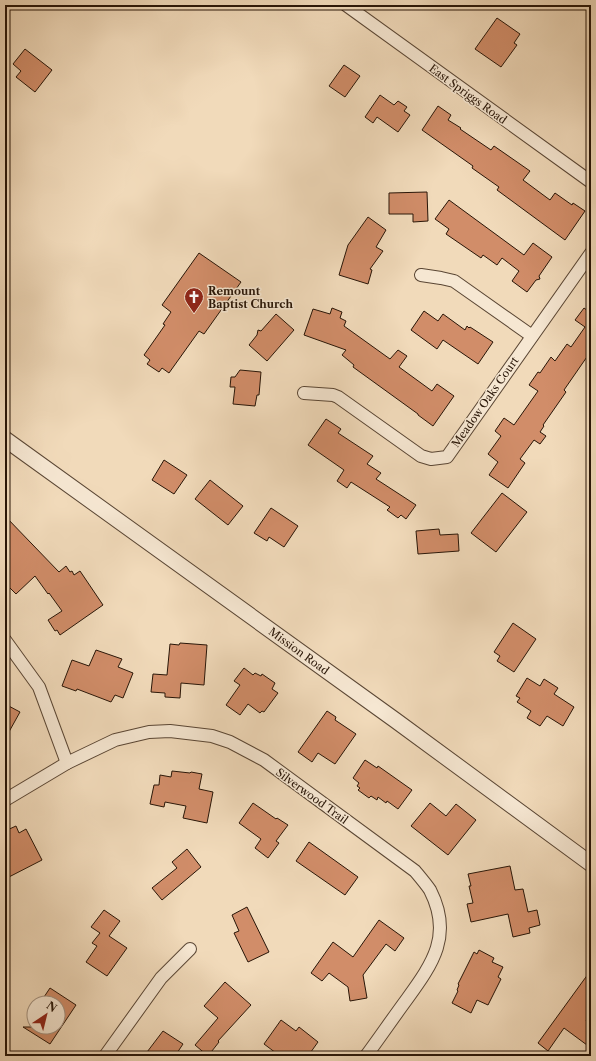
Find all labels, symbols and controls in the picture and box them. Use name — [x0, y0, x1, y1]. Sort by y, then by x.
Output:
street label: East Spriggs Road — [426, 61, 510, 127]
place label: Remount Baptist Church — [208, 284, 293, 311]
church icon: Remount Baptist Church — [183, 286, 205, 314]
street label: Meadow Oaks Court — [449, 354, 522, 450]
street label: Mission Road — [266, 624, 332, 678]
street label: Silverwood Trail — [273, 765, 351, 827]
north arrow — [26, 995, 66, 1035]
text: N — [44, 998, 60, 1016]

